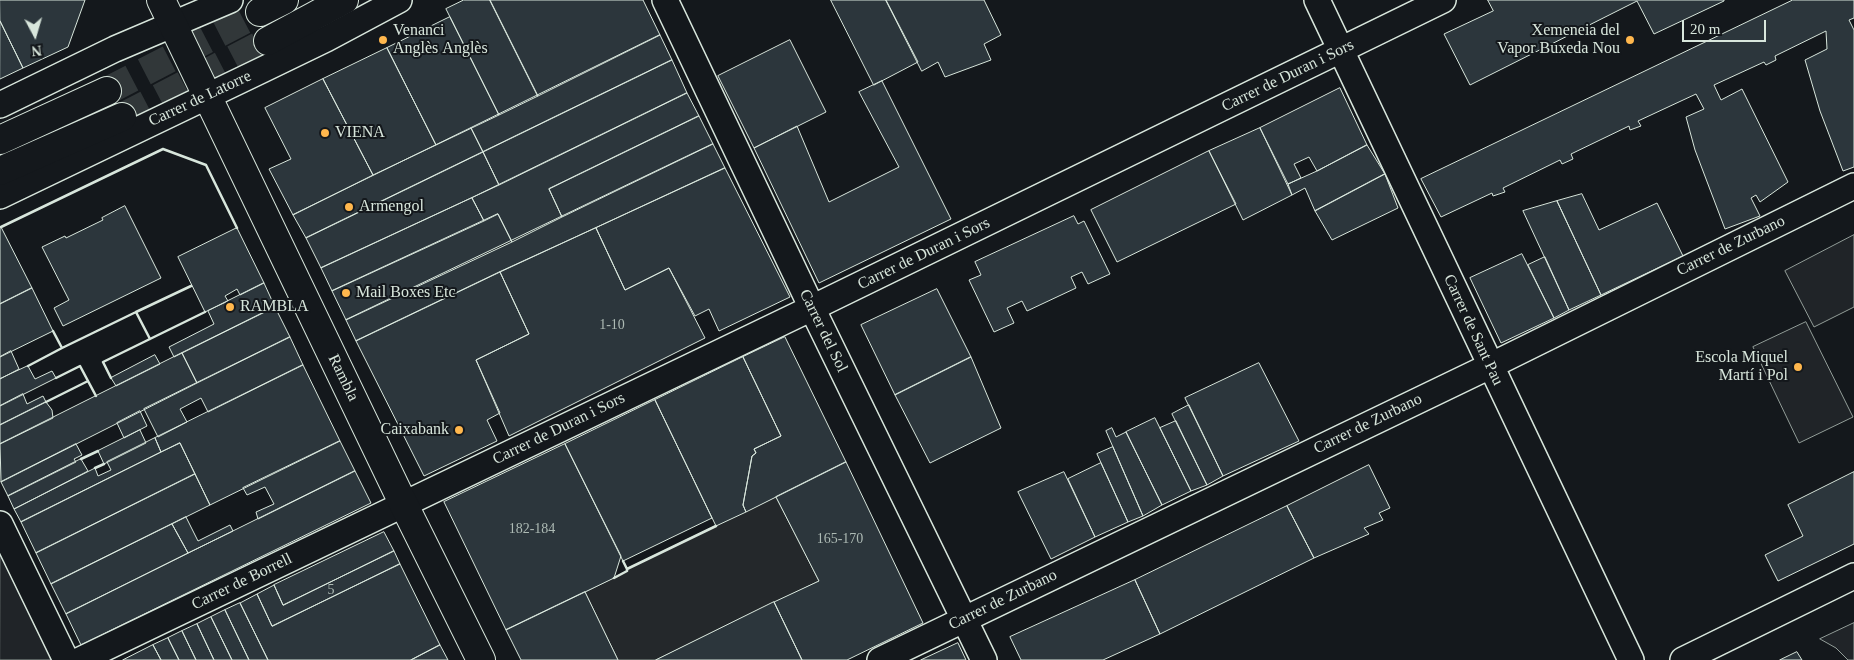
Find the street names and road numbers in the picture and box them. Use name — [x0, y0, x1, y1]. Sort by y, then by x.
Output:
street label: Carrer de Duran i Sors — [1219, 36, 1357, 116]
street label: Carrer de Latorre — [146, 67, 254, 131]
street label: Carrer de Zurbano — [1674, 211, 1788, 281]
street label: Carrer de Duran i Sors — [855, 214, 993, 294]
street label: Carrer de Sant Pau — [1439, 271, 1507, 389]
street label: Carrer del Sol — [795, 286, 851, 376]
street label: Rambla — [323, 351, 363, 405]
street label: Carrer de Duran i Sors — [490, 389, 628, 469]
street label: Carrer de Zurbano — [1311, 389, 1425, 459]
street label: Carrer de Borrell — [189, 549, 295, 615]
street label: Carrer de Zurbano — [946, 565, 1060, 635]

